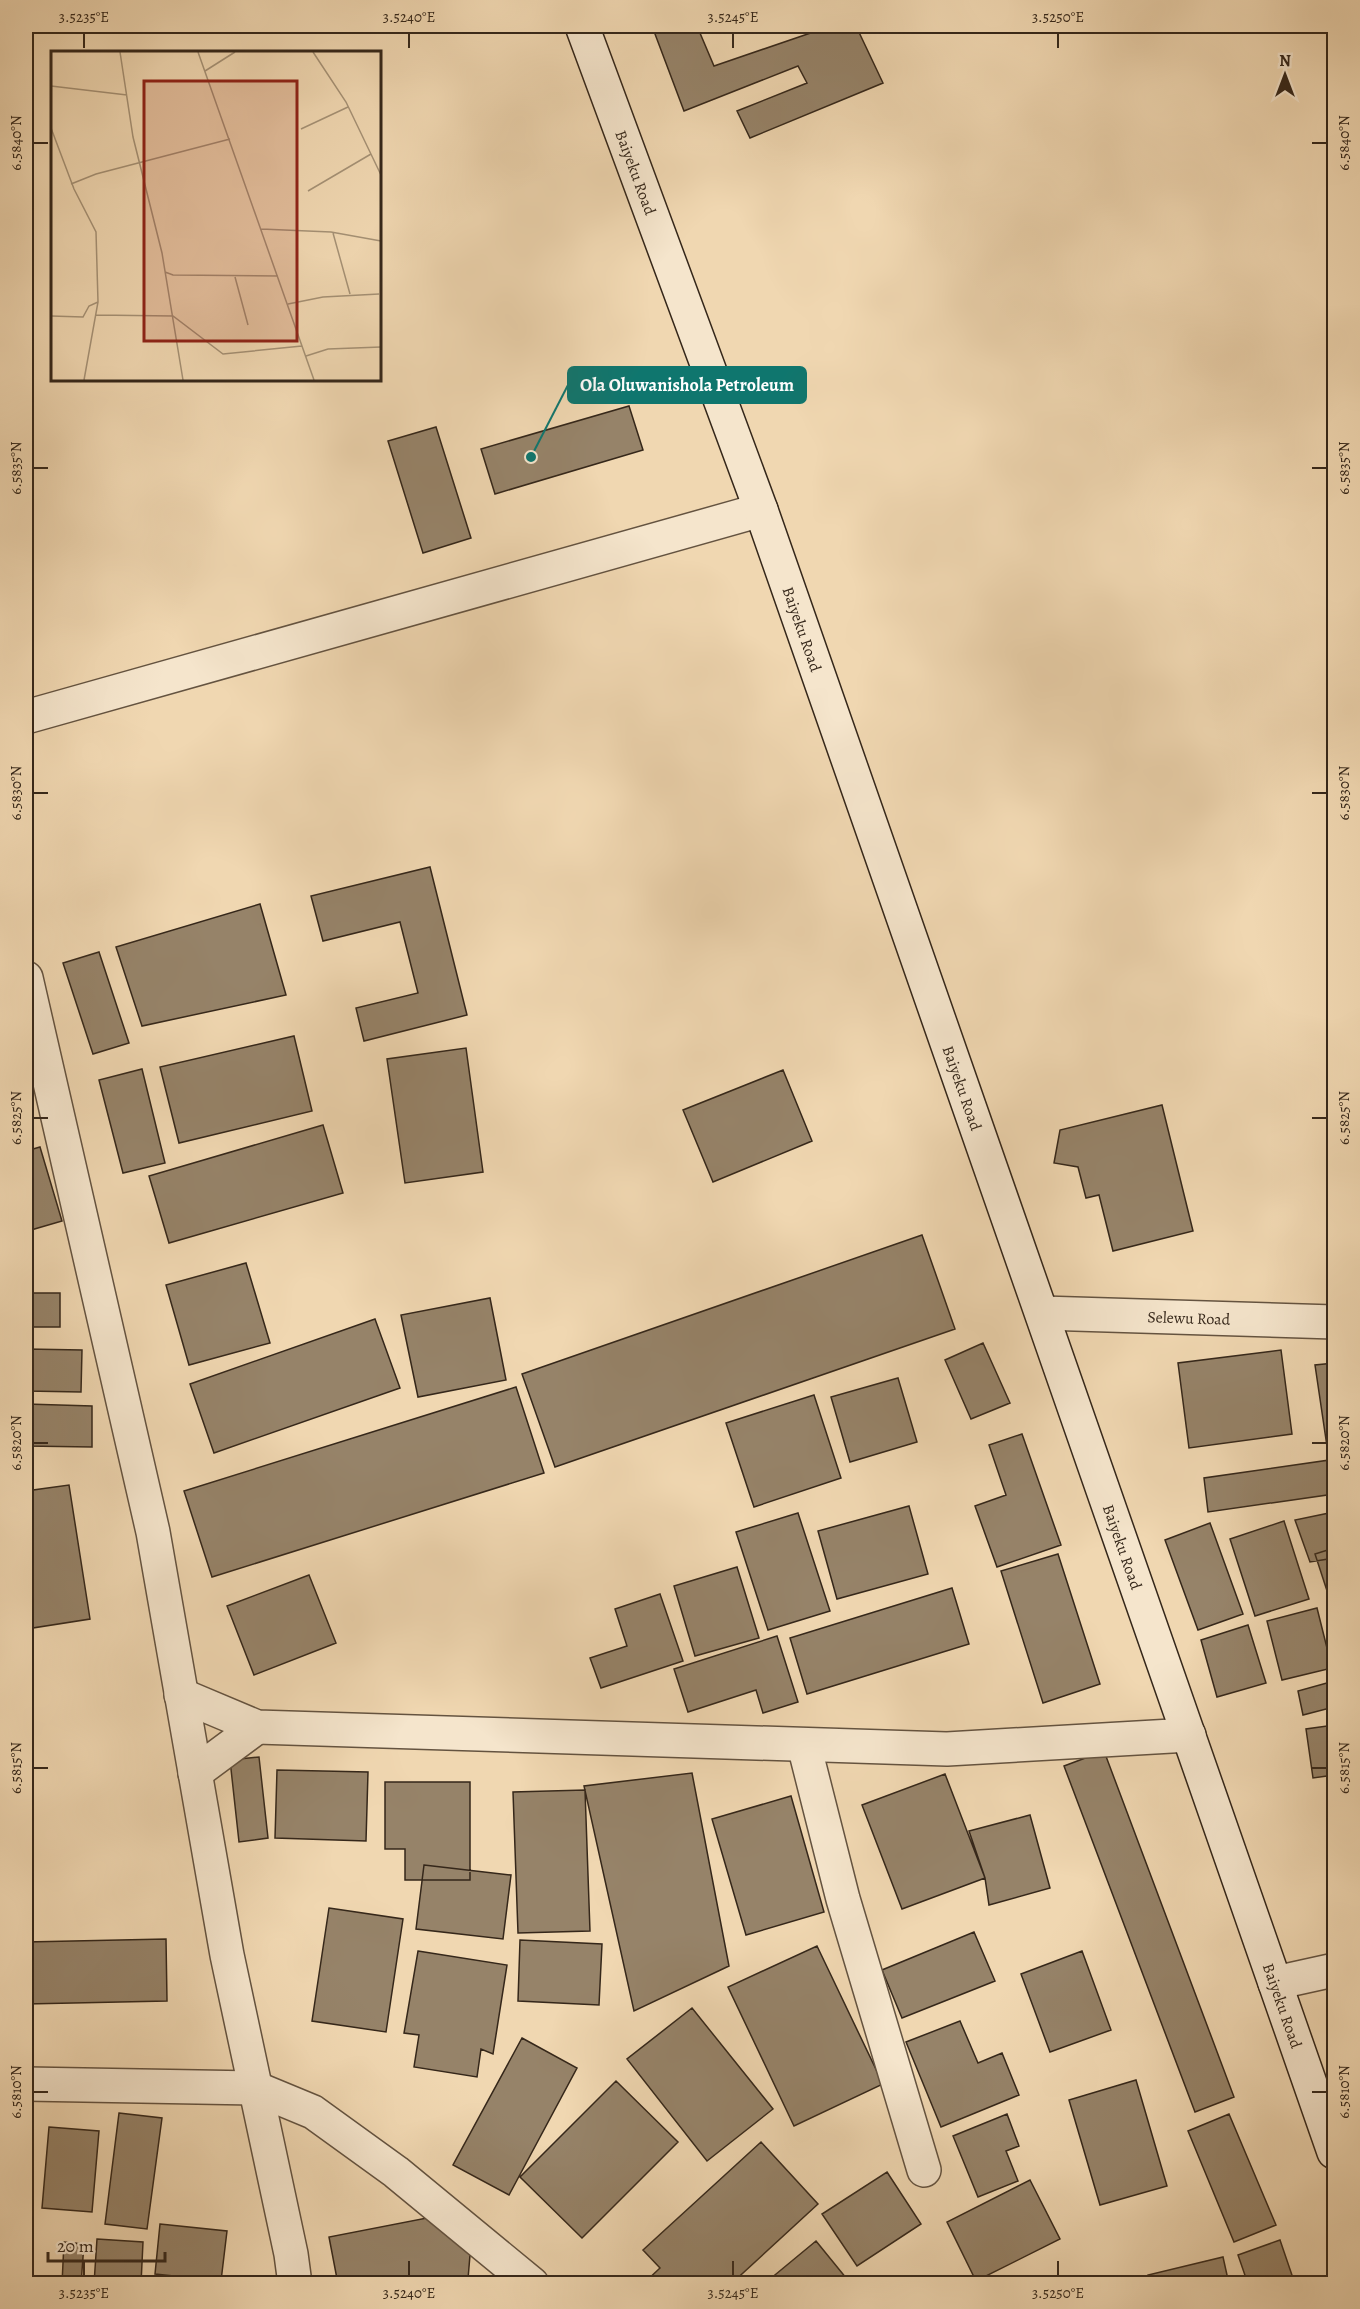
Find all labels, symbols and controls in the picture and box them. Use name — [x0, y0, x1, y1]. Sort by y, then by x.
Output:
text: 3.5235°E — [59, 7, 109, 27]
text: 3.5240°E — [383, 7, 435, 27]
text: 3.5245°E — [707, 7, 759, 27]
text: 3.5250°E — [1032, 7, 1084, 27]
north arrow — [1255, 45, 1315, 105]
text: N — [1279, 50, 1291, 72]
inset map — [51, 51, 381, 381]
text: 6.5840°N — [6, 115, 26, 171]
text: 6.5840°N — [1334, 115, 1354, 171]
street label: Baiyeku Road — [609, 127, 661, 218]
callout: Ola Oluwanishola Petroleum — [568, 367, 806, 403]
text: Ola Oluwanishola Petroleum — [580, 373, 794, 397]
text: 6.5835°N — [6, 441, 26, 495]
text: 6.5835°N — [1334, 441, 1354, 495]
street label: Baiyeku Road — [777, 584, 827, 675]
text: 6.5830°N — [6, 765, 26, 820]
text: 6.5830°N — [1334, 765, 1354, 820]
street label: Baiyeku Road — [937, 1043, 987, 1134]
text: 6.5825°N — [6, 1091, 26, 1145]
text: 6.5825°N — [1334, 1091, 1354, 1145]
street label: Selewu Road — [1147, 1306, 1231, 1331]
text: 6.5820°N — [6, 1415, 26, 1471]
text: 6.5820°N — [1334, 1415, 1354, 1471]
street label: Baiyeku Road — [1097, 1501, 1147, 1593]
text: 6.5815°N — [6, 1742, 26, 1794]
text: 6.5815°N — [1334, 1742, 1354, 1794]
street label: Baiyeku Road — [1257, 1960, 1307, 2052]
text: 6.5810°N — [6, 2065, 26, 2119]
text: 6.5810°N — [1334, 2065, 1354, 2119]
scale bar — [48, 2225, 165, 2263]
text: 20 m — [57, 2234, 94, 2258]
text: 3.5235°E — [59, 2283, 109, 2303]
text: 3.5240°E — [383, 2283, 435, 2303]
text: 3.5245°E — [707, 2283, 759, 2303]
text: 3.5250°E — [1032, 2283, 1084, 2303]

